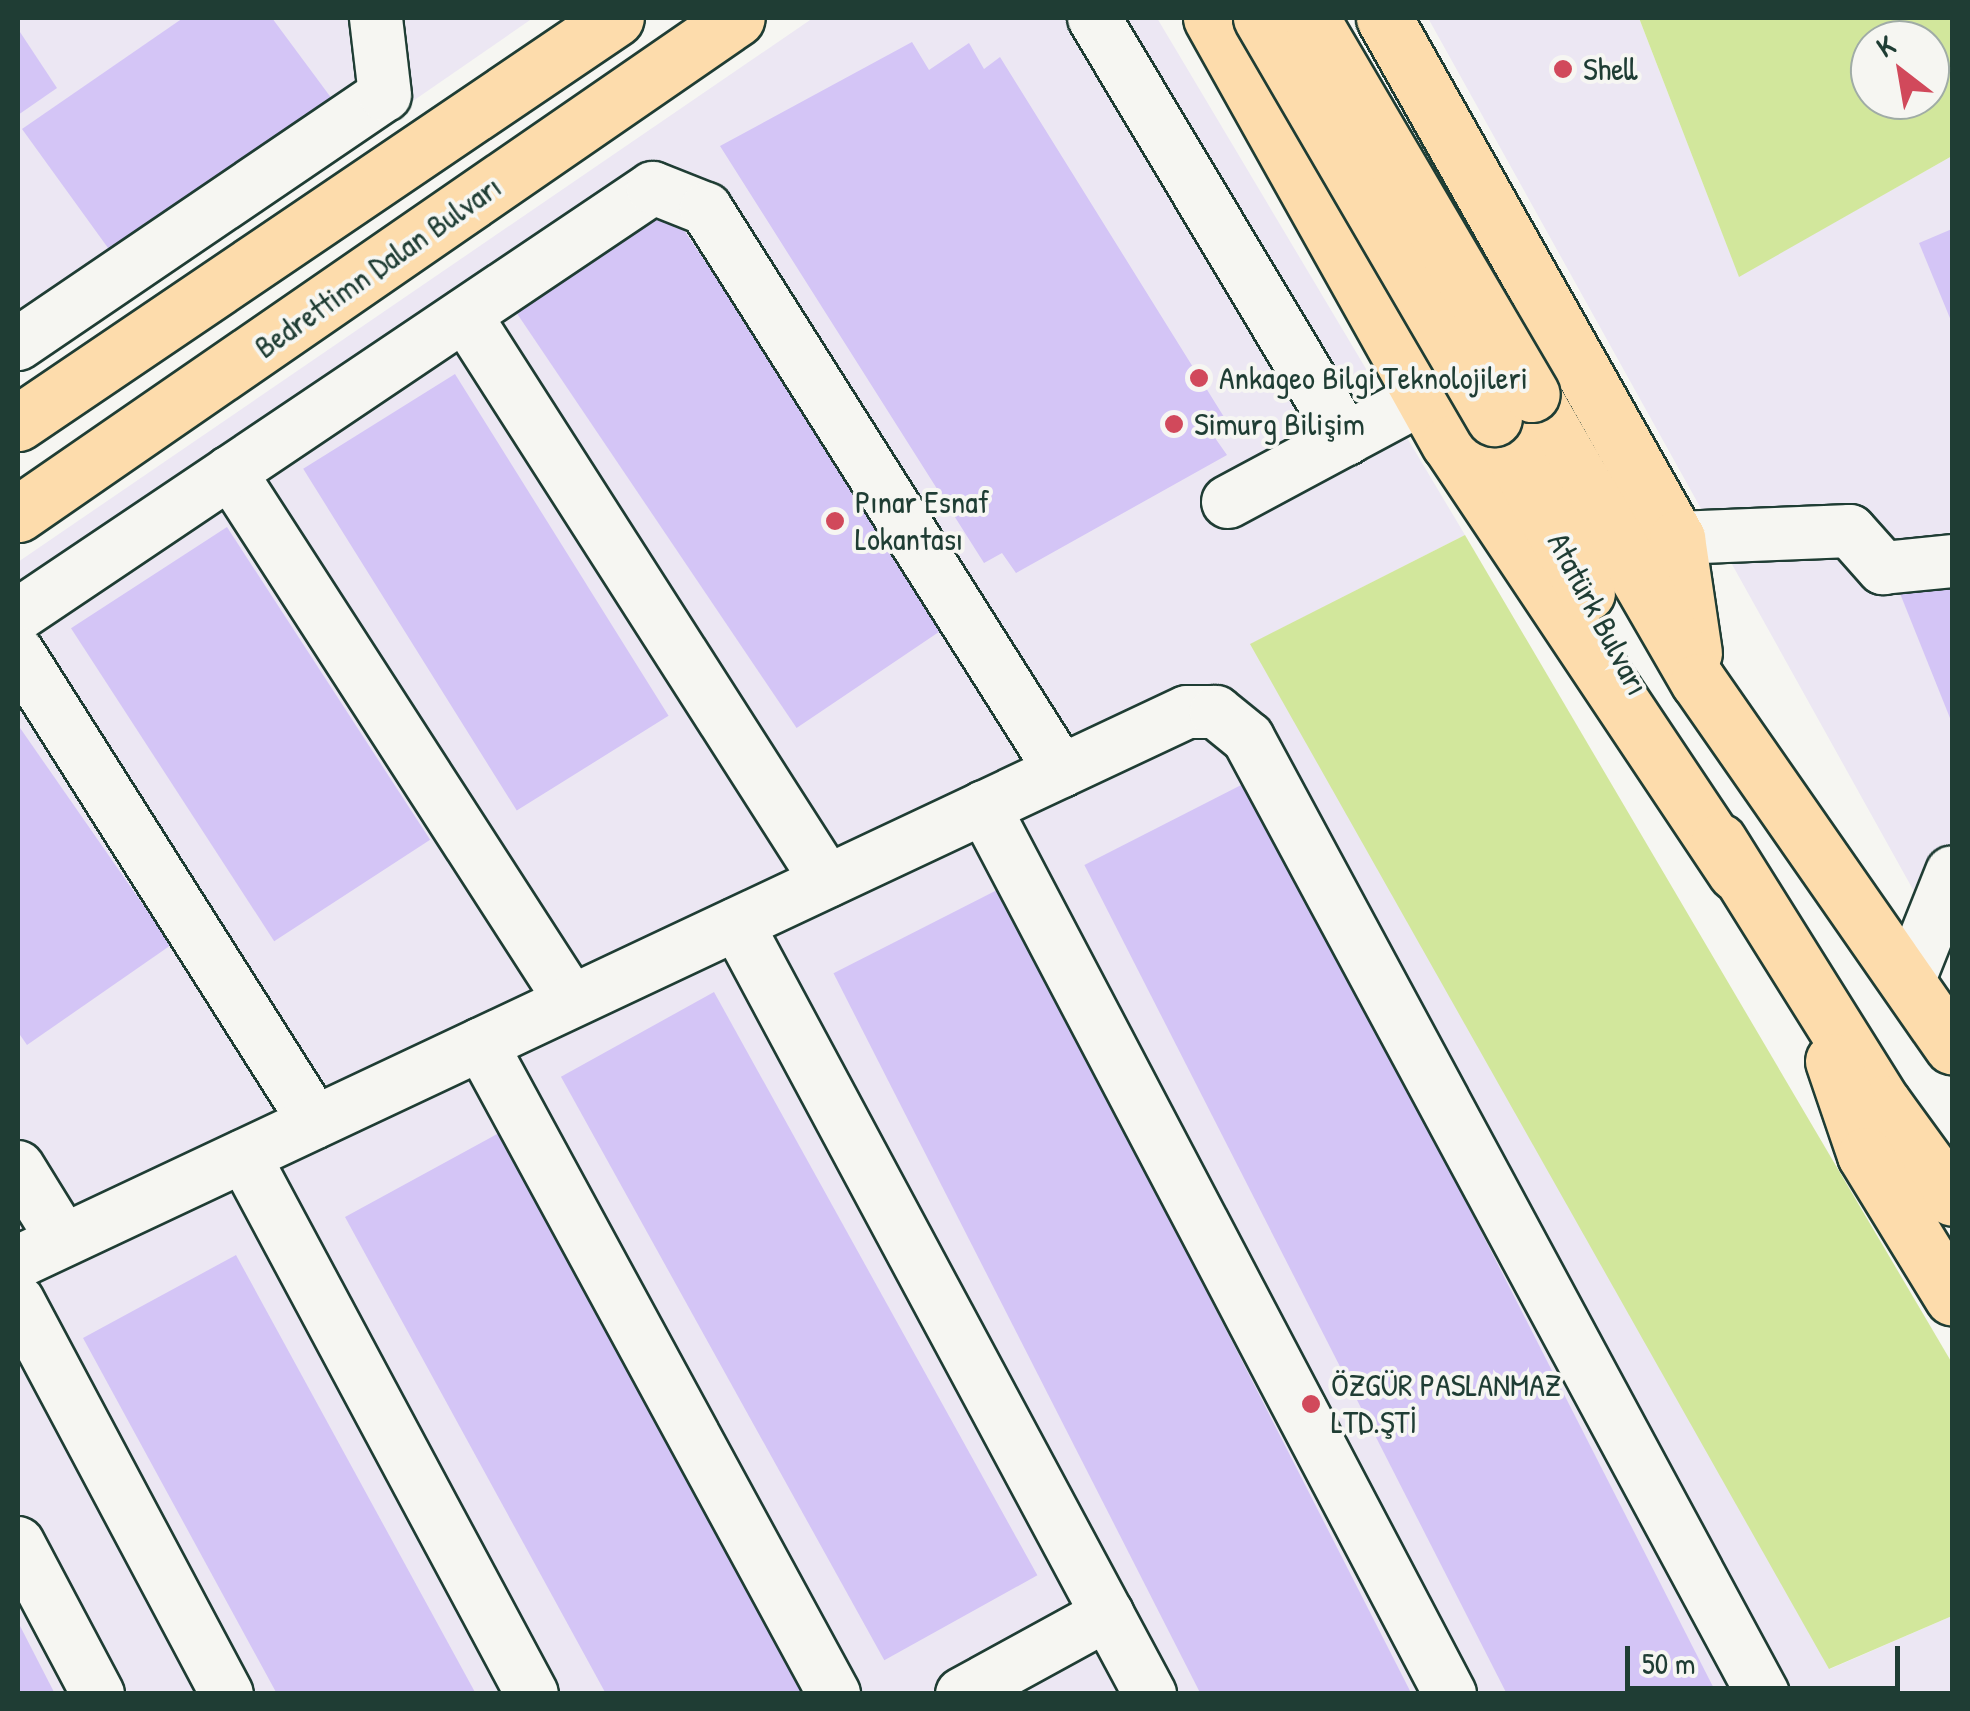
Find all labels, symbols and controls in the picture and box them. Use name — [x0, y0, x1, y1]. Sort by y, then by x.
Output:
north arrow — [1850, 20, 1950, 120]
text: K — [1870, 26, 1902, 66]
place label: Shell — [1583, 50, 1638, 88]
marker: Shell — [1552, 58, 1574, 80]
street label: Bedrettimn Dalan Bulvarı — [247, 167, 509, 367]
place label: Ankageo Bilgi Teknolojileri — [1219, 359, 1528, 397]
marker: Ankageo Bilgi Teknolojileri — [1188, 367, 1210, 389]
place label: Simurg Bilişim — [1194, 405, 1365, 443]
marker: Simurg Bilişim — [1163, 413, 1185, 435]
place label: Pınar Esnaf Lokantası — [855, 484, 989, 559]
marker: Pınar Esnaf Lokantası — [824, 510, 846, 532]
street label: Atatürk Bulvarı — [1539, 526, 1657, 702]
place label: ÖZGÜR PASLANMAZ LTD.ŞTİ — [1331, 1367, 1561, 1442]
marker: ÖZGÜR PASLANMAZ LTD.ŞTİ — [1300, 1393, 1322, 1415]
scale bar — [1630, 1626, 1905, 1688]
text: 50 m — [1642, 1643, 1695, 1683]

